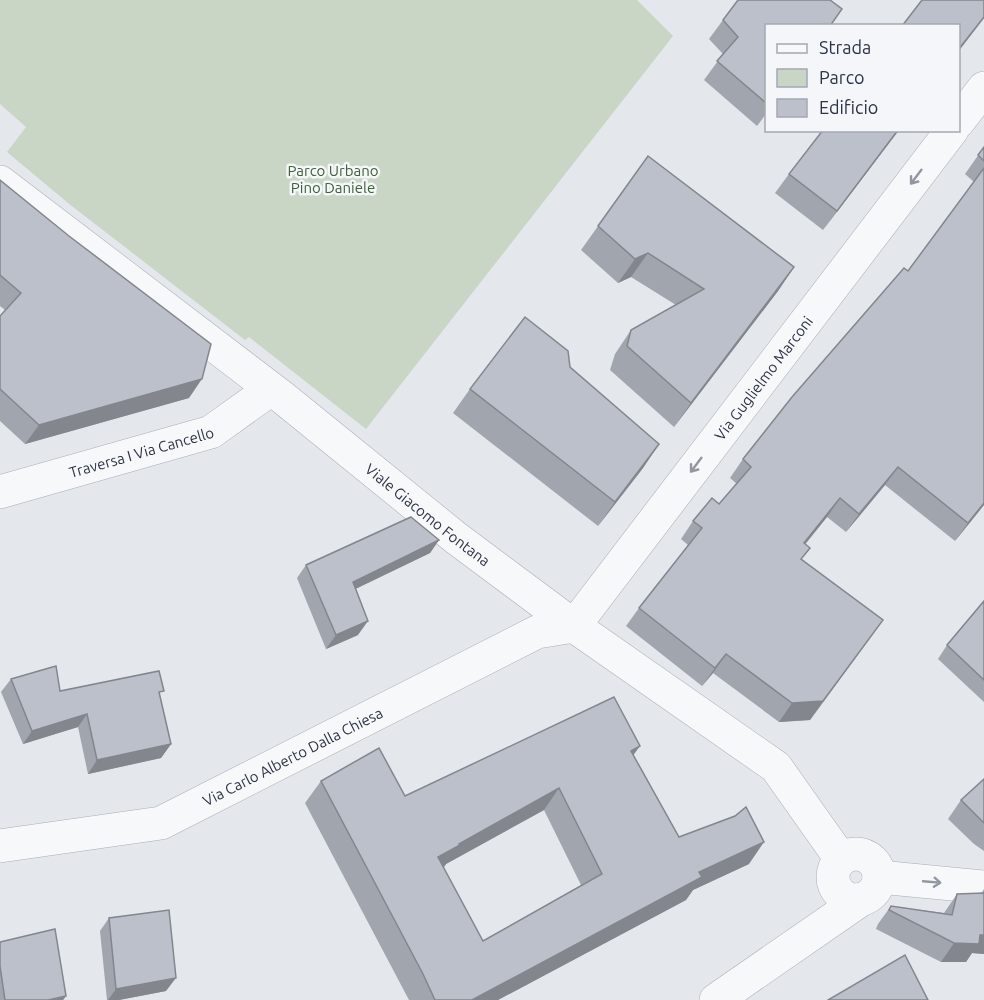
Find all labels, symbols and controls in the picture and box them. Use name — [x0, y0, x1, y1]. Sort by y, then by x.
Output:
legend — [765, 24, 960, 132]
text: Strada — [819, 37, 871, 57]
text: Parco — [819, 67, 865, 87]
text: Edificio — [819, 97, 878, 117]
park label: Parco Urbano Pino Daniele — [287, 162, 379, 196]
one-way arrow — [910, 169, 923, 185]
street label: Via Guglielmo Marconi — [710, 312, 816, 443]
street label: Traversa I Via Cancello — [67, 423, 216, 480]
one-way arrow — [690, 457, 702, 473]
street label: Viale Giacomo Fontana — [362, 460, 494, 569]
street label: Via Carlo Alberto Dalla Chiesa — [200, 704, 385, 809]
one-way arrow — [921, 877, 941, 888]

